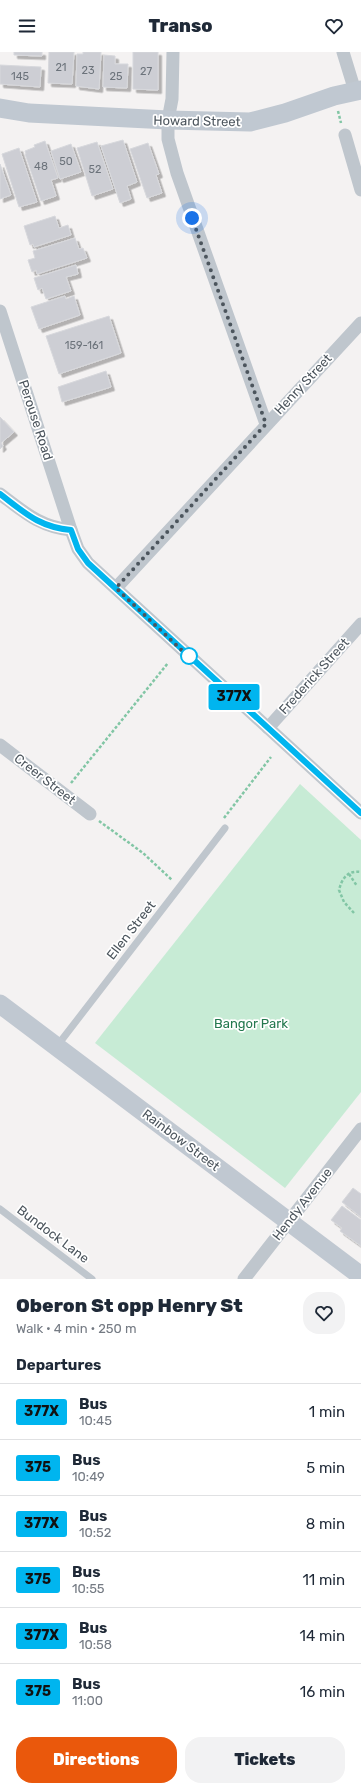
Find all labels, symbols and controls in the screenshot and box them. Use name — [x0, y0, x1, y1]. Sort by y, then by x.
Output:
icon: menu — [16, 15, 38, 37]
text: Transo — [149, 15, 212, 37]
icon: heart — [323, 15, 345, 37]
house number: 21 — [55, 61, 67, 74]
house number: 23 — [81, 64, 95, 77]
house number: 27 — [140, 65, 152, 78]
house number: 145 — [11, 70, 29, 83]
house number: 25 — [110, 70, 123, 83]
street label: Howard Street — [153, 113, 241, 129]
house number: 50 — [59, 155, 73, 168]
house number: 48 — [34, 160, 48, 173]
house number: 52 — [89, 163, 102, 176]
your location — [182, 208, 202, 228]
house number: 159-161 — [65, 339, 103, 352]
street label: Henry Street — [271, 351, 335, 417]
street label: Perouse Road — [16, 378, 56, 462]
street label: Frederick Street — [276, 635, 352, 717]
unlabelled marker — [180, 647, 198, 665]
line badge: 377X — [206, 684, 262, 710]
text: 377X — [217, 688, 251, 705]
street label: Creer Street — [11, 750, 79, 808]
street label: Ellen Street — [104, 898, 158, 962]
park label: Bangor Park — [214, 1016, 288, 1032]
street label: Rainbow Street — [139, 1106, 223, 1174]
street label: Hendy Avenue — [269, 1165, 335, 1243]
street label: Bundock Lane — [14, 1202, 92, 1266]
button: heart — [303, 1292, 345, 1334]
text: Oberon St opp Henry St — [16, 1294, 243, 1317]
text: Walk · 4 min · 250 m — [16, 1321, 137, 1336]
text: Departures — [16, 1356, 101, 1374]
text: Bus — [79, 1395, 107, 1413]
text: 377X — [24, 1403, 59, 1420]
text: 1 min — [309, 1403, 345, 1421]
text: 10:45 — [79, 1413, 112, 1428]
text: Bus — [72, 1451, 100, 1469]
text: 375 — [25, 1459, 51, 1476]
text: 5 min — [306, 1459, 345, 1477]
text: 10:49 — [72, 1469, 105, 1484]
text: Bus — [79, 1507, 107, 1525]
text: 377X — [24, 1515, 59, 1532]
text: 8 min — [306, 1515, 345, 1533]
text: 10:52 — [79, 1525, 111, 1540]
text: Bus — [72, 1563, 100, 1581]
text: 375 — [25, 1571, 51, 1588]
text: 11 min — [302, 1571, 345, 1589]
text: 10:55 — [72, 1581, 105, 1596]
text: Bus — [79, 1619, 107, 1637]
text: 377X — [24, 1627, 59, 1644]
text: 14 min — [300, 1627, 345, 1645]
text: 10:58 — [79, 1637, 112, 1652]
text: Bus — [72, 1675, 100, 1693]
text: 375 — [25, 1683, 51, 1700]
text: 16 min — [300, 1683, 345, 1701]
text: 11:00 — [72, 1693, 103, 1708]
button: Directions — [16, 1737, 177, 1783]
button: Tickets — [185, 1737, 345, 1783]

